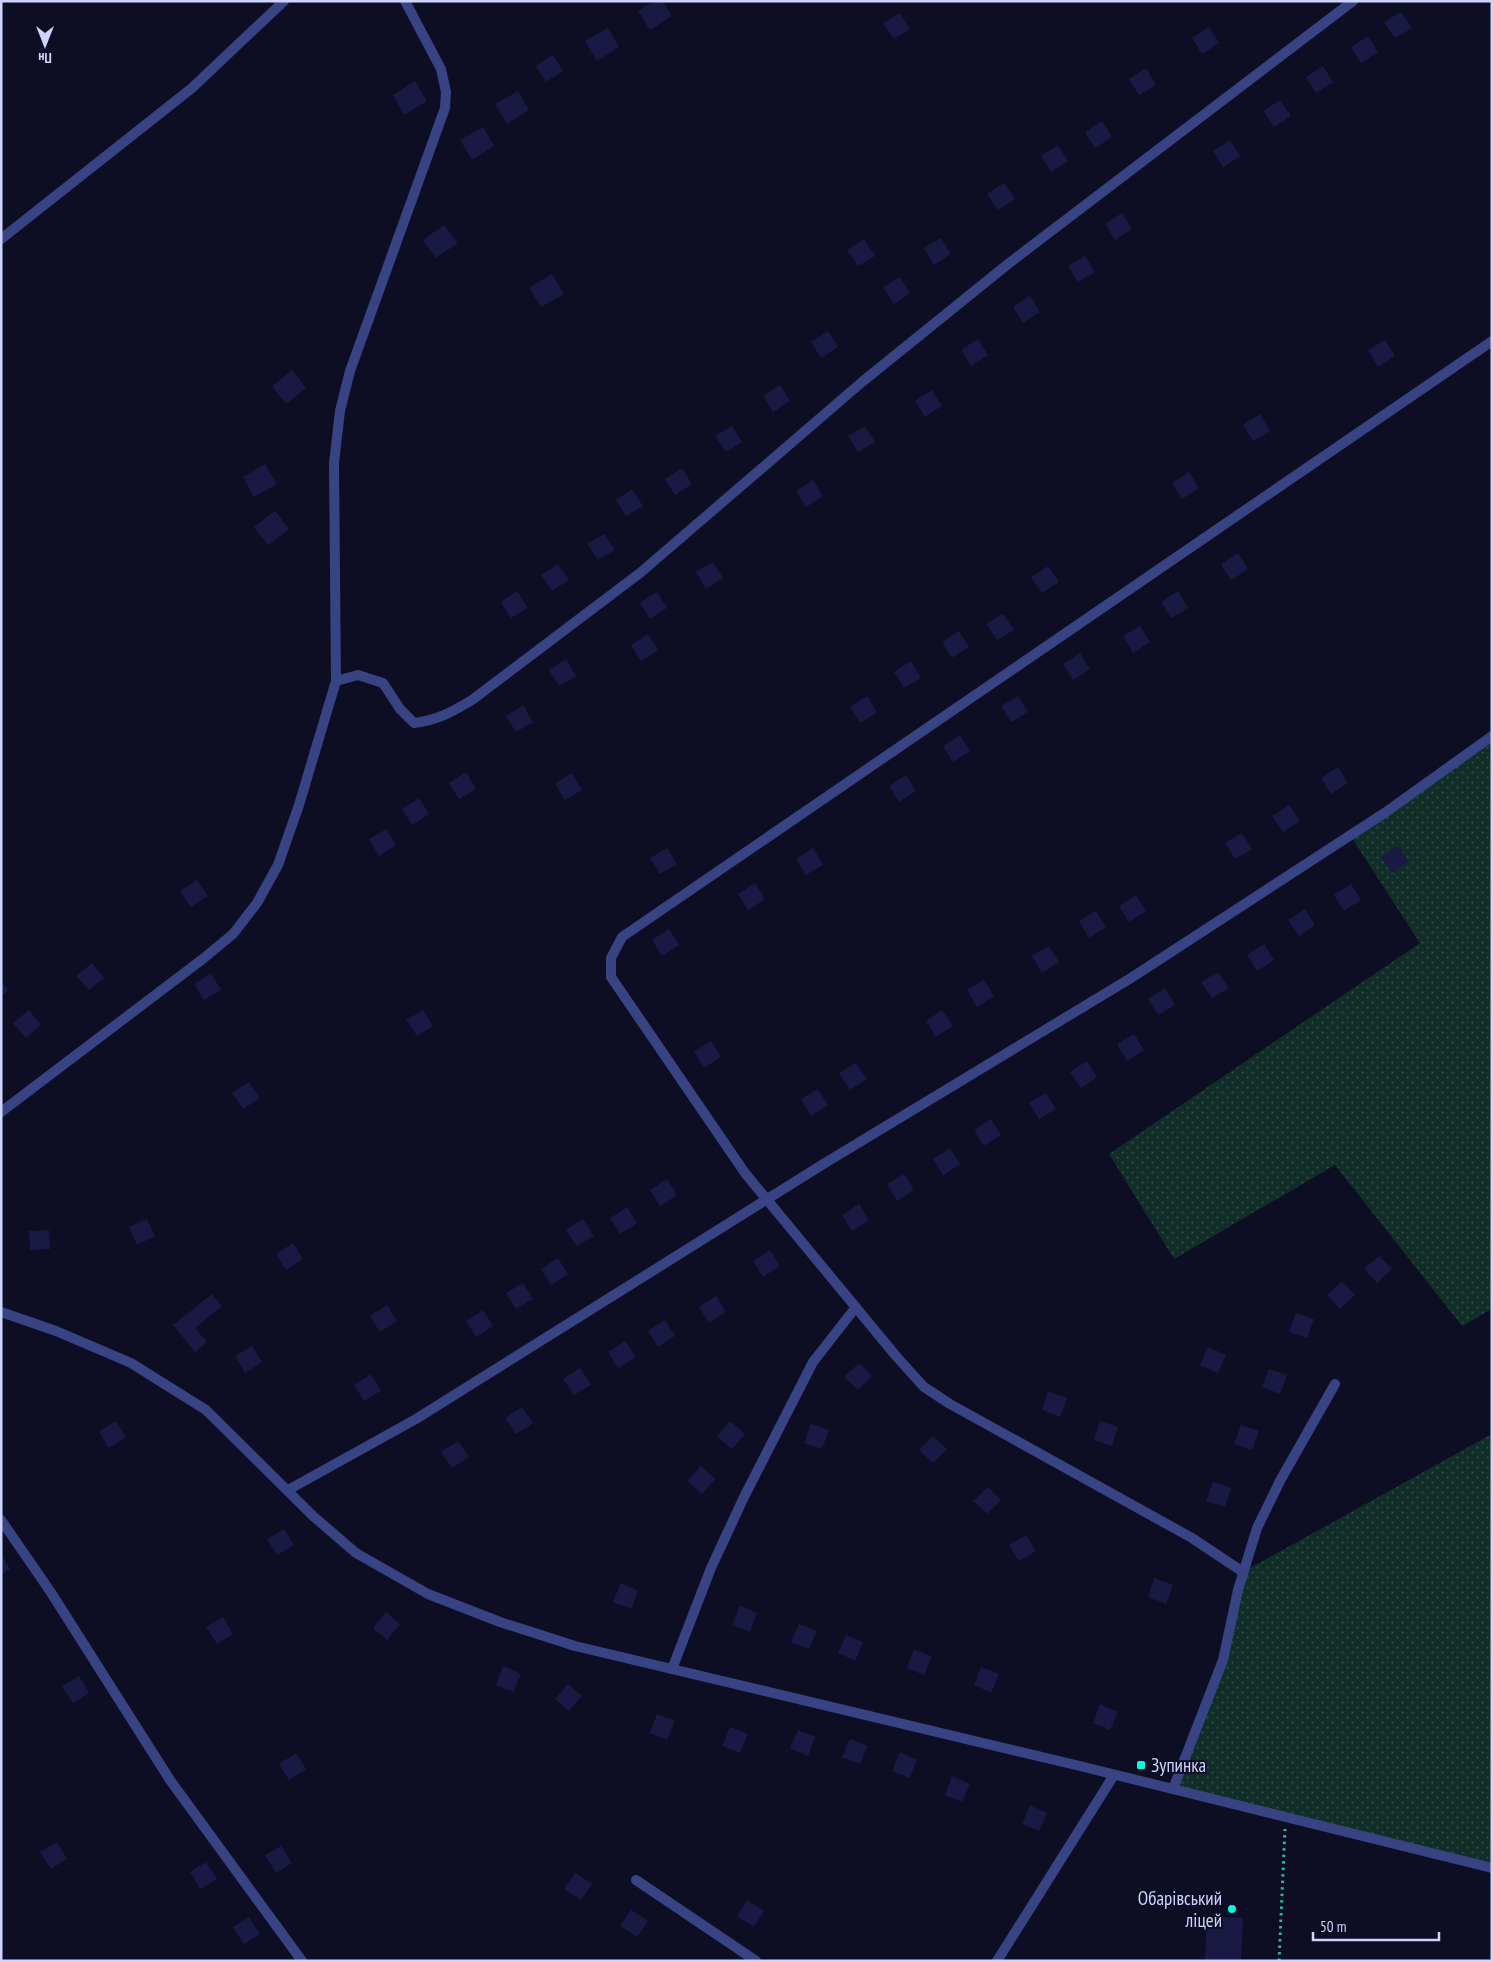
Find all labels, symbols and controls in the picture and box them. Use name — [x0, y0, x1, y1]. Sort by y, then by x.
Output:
north arrow — [20, 20, 70, 70]
text: Пн — [38, 49, 52, 67]
place label: Зупинка — [1151, 1753, 1206, 1777]
marker: Зупинка — [1135, 1759, 1147, 1771]
place label: Обарівський ліцей — [1138, 1886, 1222, 1932]
marker: Обарівський ліцей — [1226, 1903, 1238, 1915]
scale bar — [1313, 1910, 1439, 1942]
text: 50 m — [1320, 1917, 1346, 1936]

